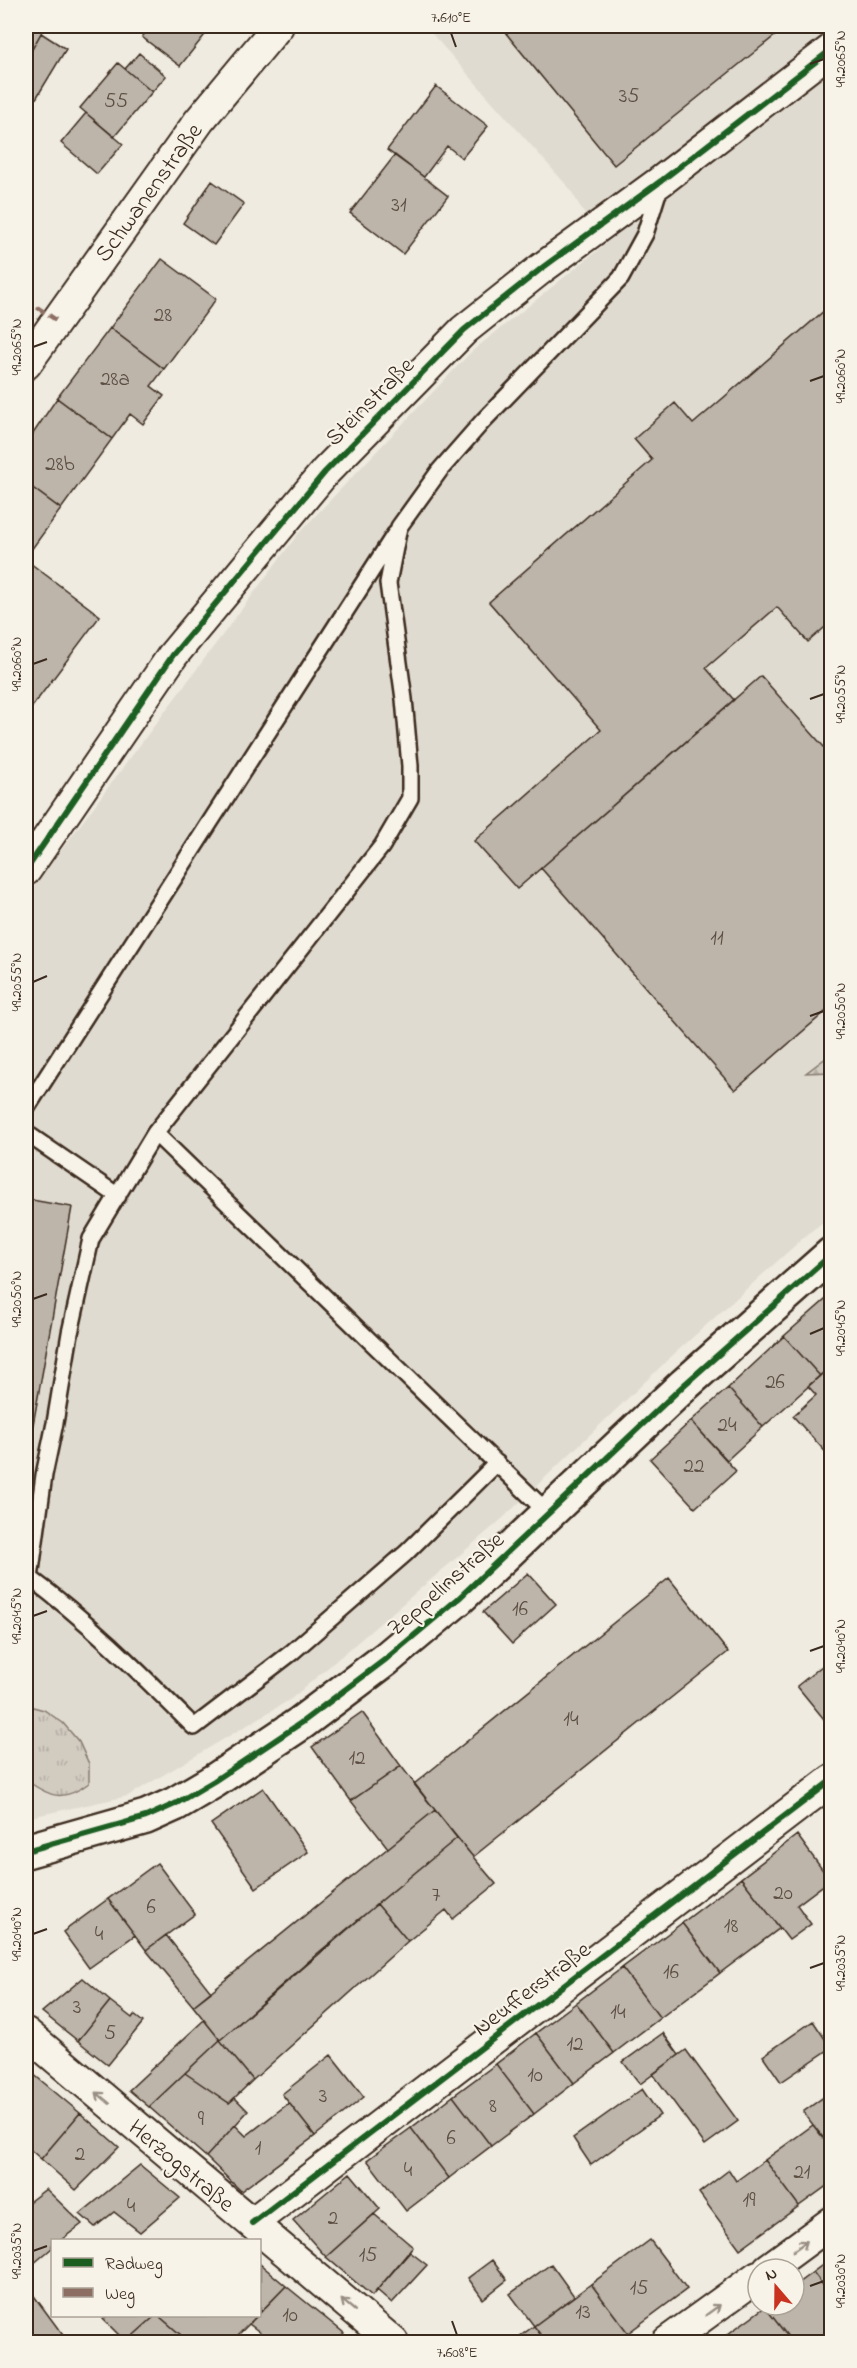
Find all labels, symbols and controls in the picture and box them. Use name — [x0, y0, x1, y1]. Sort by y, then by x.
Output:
text: 7.610°E — [431, 7, 471, 29]
text: 49.2065°N — [830, 30, 852, 88]
house number: 35 — [619, 82, 639, 112]
house number: 55 — [104, 87, 128, 117]
street label: Schwanenstraße — [87, 116, 213, 270]
house number: 31 — [391, 191, 407, 221]
house number: 28 — [154, 301, 172, 331]
text: 49.2065°N — [6, 318, 28, 376]
text: 49.2060°N — [830, 349, 852, 403]
street label: Steinstraße — [318, 350, 424, 456]
house number: 28a — [100, 365, 130, 395]
house number: 28b — [45, 450, 75, 480]
text: 49.2060°N — [6, 637, 28, 691]
text: 49.2055°N — [830, 665, 852, 724]
house number: 11 — [710, 924, 724, 954]
text: 49.2055°N — [6, 953, 28, 1012]
text: 49.2050°N — [830, 983, 852, 1039]
text: 49.2050°N — [6, 1271, 28, 1327]
text: 49.2045°N — [830, 1300, 852, 1356]
house number: 26 — [765, 1368, 785, 1398]
house number: 24 — [717, 1411, 737, 1441]
house number: 22 — [684, 1452, 704, 1482]
street label: Zeppelinstraße — [380, 1524, 513, 1646]
text: 49.2045°N — [6, 1588, 28, 1644]
house number: 16 — [512, 1595, 528, 1625]
text: 49.2040°N — [830, 1619, 852, 1673]
house number: 14 — [563, 1705, 579, 1735]
house number: 12 — [348, 1744, 366, 1774]
house number: 20 — [773, 1879, 793, 1909]
house number: 7 — [432, 1881, 441, 1911]
house number: 6 — [146, 1893, 156, 1923]
text: 49.2040°N — [6, 1907, 28, 1961]
house number: 18 — [724, 1912, 738, 1942]
house number: 4 — [95, 1920, 104, 1950]
street label: Neufferstraße — [466, 1934, 599, 2046]
text: 49.2035°N — [830, 1935, 852, 1991]
house number: 16 — [663, 1958, 679, 1988]
house number: 3 — [73, 1993, 81, 2023]
house number: 14 — [610, 1998, 626, 2028]
house number: 5 — [104, 2019, 116, 2049]
house number: 12 — [566, 2030, 584, 2060]
house number: 10 — [527, 2061, 543, 2091]
house number: 3 — [319, 2082, 327, 2112]
one-way arrow — [96, 2091, 111, 2105]
house number: 8 — [489, 2092, 497, 2122]
house number: 9 — [198, 2105, 205, 2135]
street label: Herzogstraße — [120, 2112, 241, 2222]
house number: 6 — [446, 2124, 456, 2154]
house number: 1 — [255, 2134, 262, 2164]
house number: 2 — [75, 2140, 85, 2170]
house number: 4 — [404, 2156, 413, 2186]
house number: 21 — [793, 2158, 811, 2188]
house number: 19 — [743, 2186, 756, 2216]
house number: 4 — [127, 2192, 136, 2222]
house number: 2 — [328, 2204, 338, 2234]
text: 49.2035°N — [6, 2223, 28, 2279]
legend — [51, 2239, 261, 2317]
one-way arrow — [791, 2239, 807, 2252]
house number: 15 — [359, 2241, 377, 2271]
text: Radweg — [105, 2252, 163, 2279]
text: 49.2030°N — [830, 2254, 852, 2308]
north arrow — [746, 2257, 806, 2317]
text: N — [762, 2262, 781, 2288]
house number: 15 — [630, 2274, 648, 2304]
text: Weg — [105, 2282, 135, 2309]
one-way arrow — [341, 2298, 356, 2312]
house number: 13 — [575, 2298, 591, 2328]
house number: 10 — [282, 2301, 298, 2331]
one-way arrow — [704, 2303, 720, 2316]
text: 7.608°E — [436, 2342, 478, 2364]

